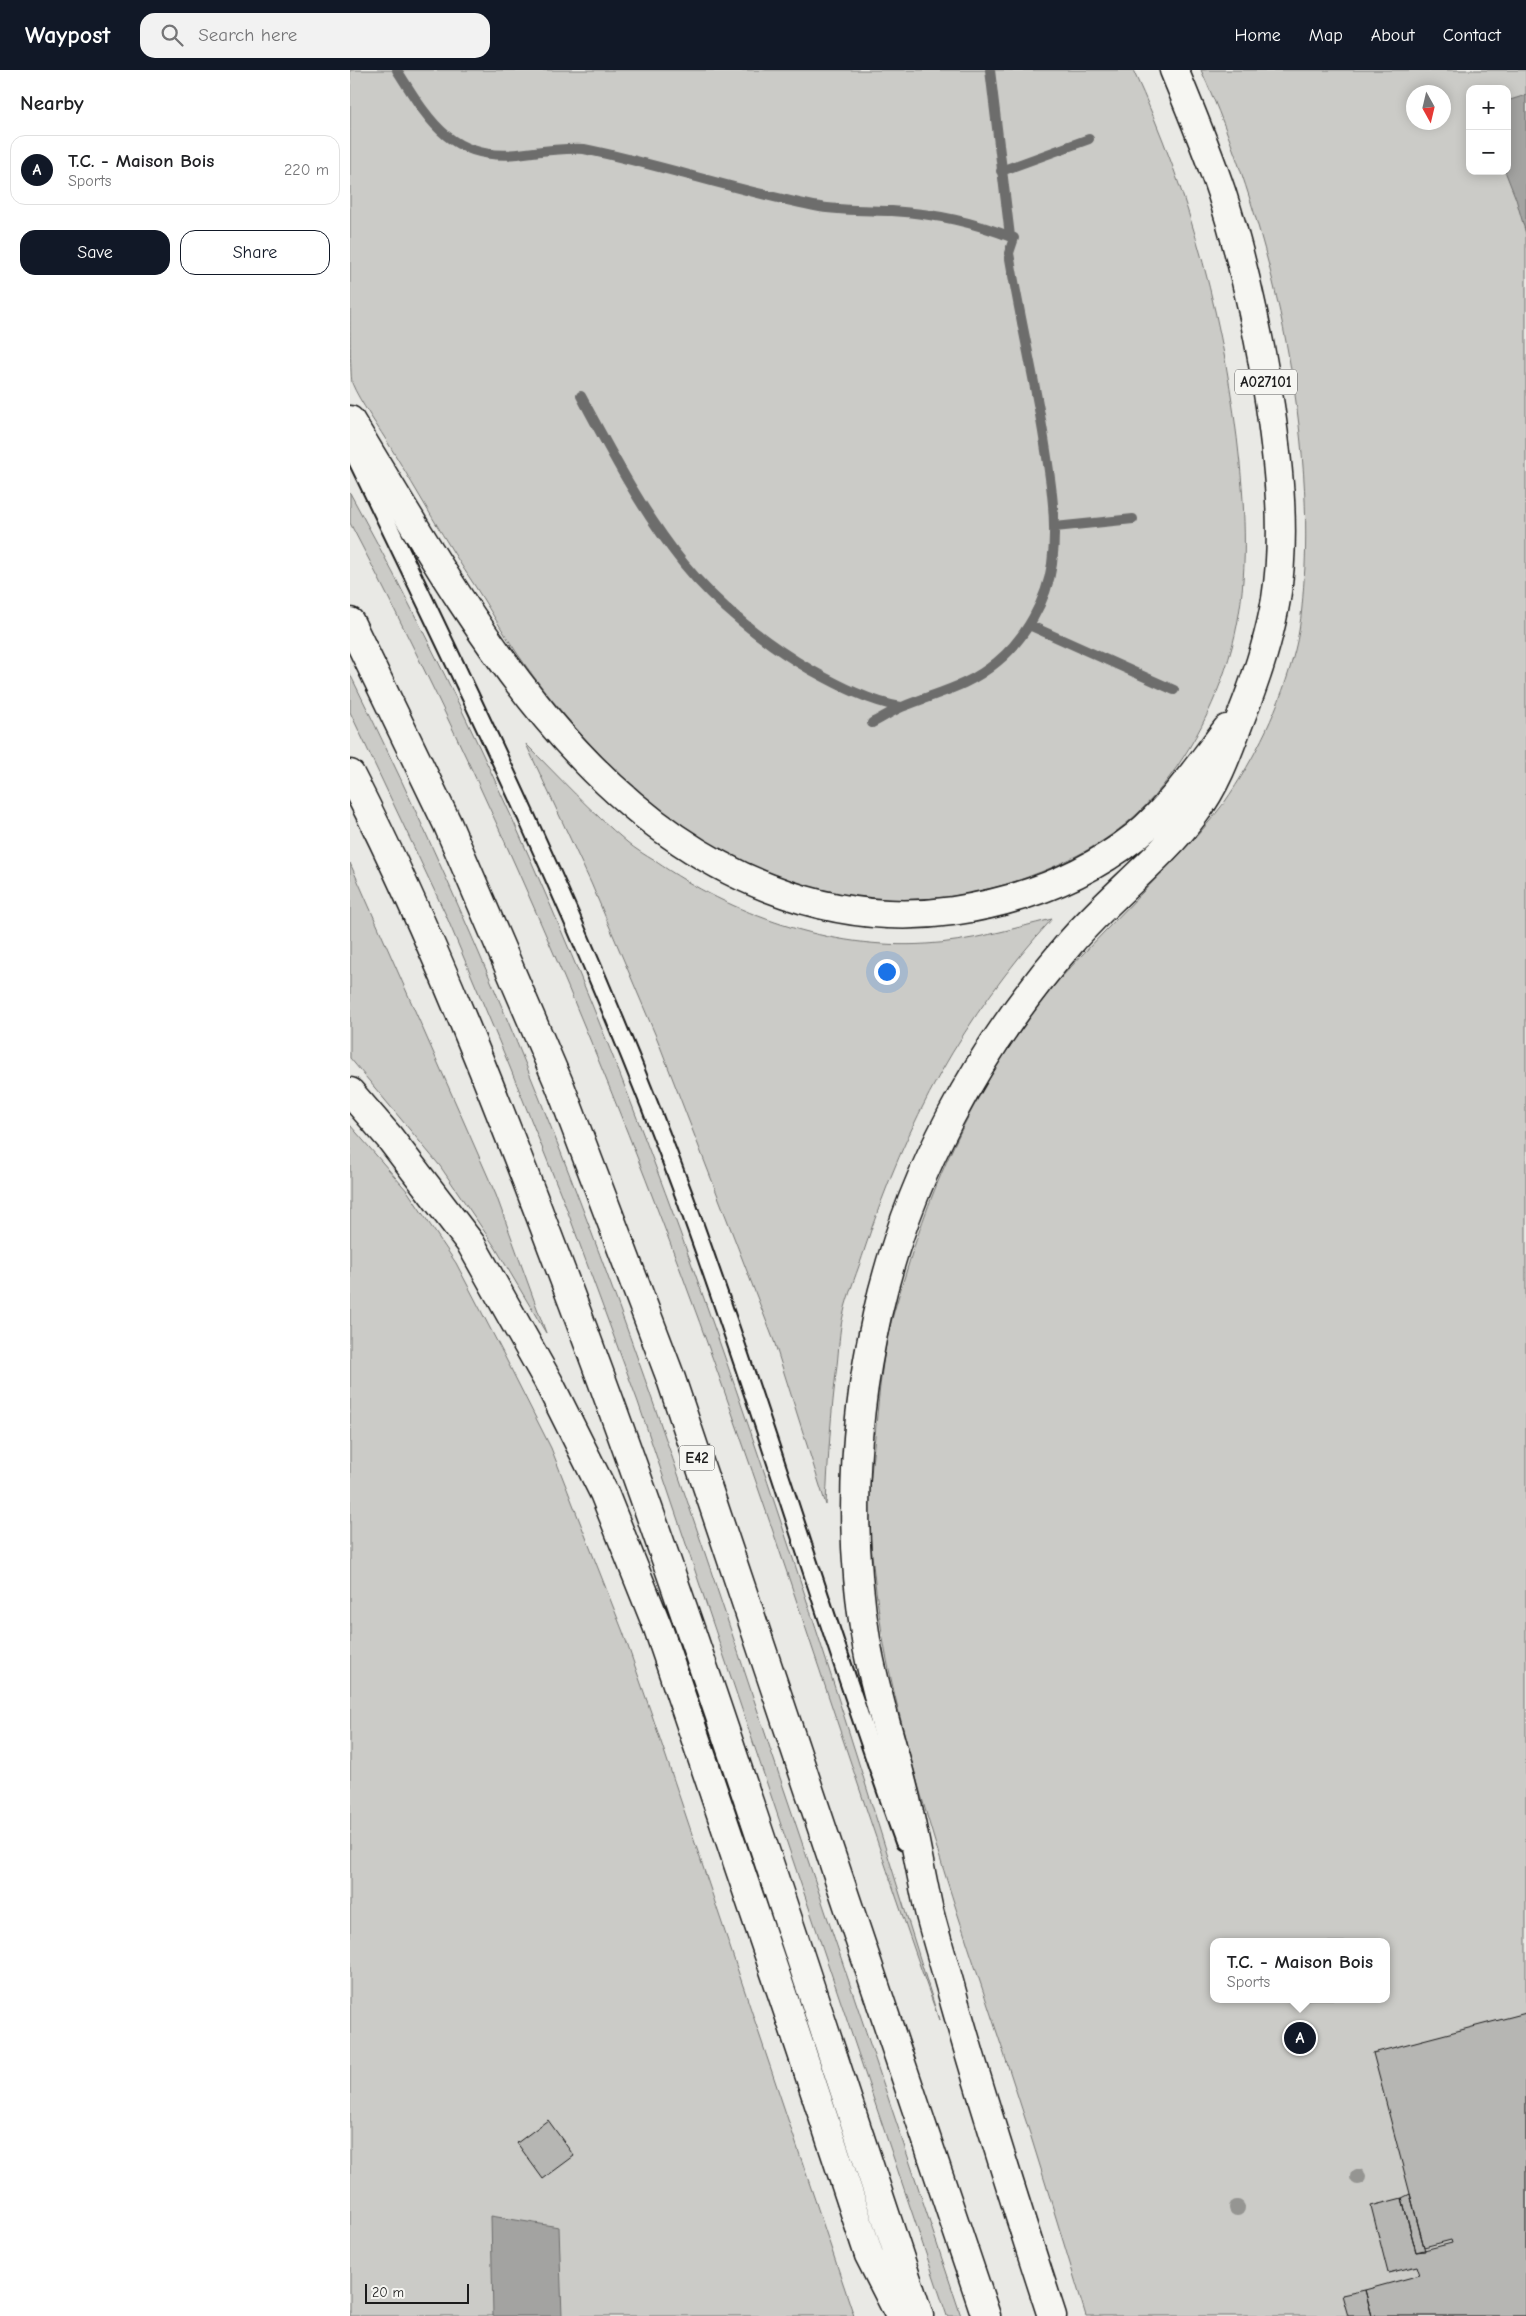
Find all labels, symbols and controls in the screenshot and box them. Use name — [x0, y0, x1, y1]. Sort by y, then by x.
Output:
search box — [140, 13, 490, 58]
text: Waypost — [25, 21, 110, 49]
icon: search — [158, 21, 186, 49]
text: Search here — [198, 24, 297, 46]
text: Home — [1234, 25, 1281, 46]
text: Map — [1309, 25, 1343, 46]
text: About — [1371, 25, 1415, 46]
text: Contact — [1443, 25, 1501, 46]
north arrow — [1406, 85, 1451, 130]
map controls — [1466, 85, 1511, 175]
button: + — [1466, 85, 1511, 130]
text: Nearby — [20, 91, 84, 115]
button: − — [1466, 130, 1511, 175]
text: T.C. - Maison Bois — [68, 150, 214, 172]
text: A — [33, 161, 41, 179]
text: 220 m — [284, 161, 329, 179]
text: Sports — [68, 172, 111, 190]
button: Save — [20, 230, 170, 275]
button: Share — [180, 230, 330, 275]
road number: A027101 — [1235, 370, 1297, 394]
your location — [874, 959, 900, 985]
road number: E42 — [680, 1446, 714, 1470]
popup — [1210, 1938, 1390, 2003]
text: T.C. - Maison Bois — [1227, 1951, 1373, 1973]
text: Sports — [1227, 1973, 1270, 1991]
pin: A — [1284, 2019, 1316, 2057]
scale bar — [365, 2281, 469, 2304]
text: 20 m — [372, 2284, 404, 2301]

